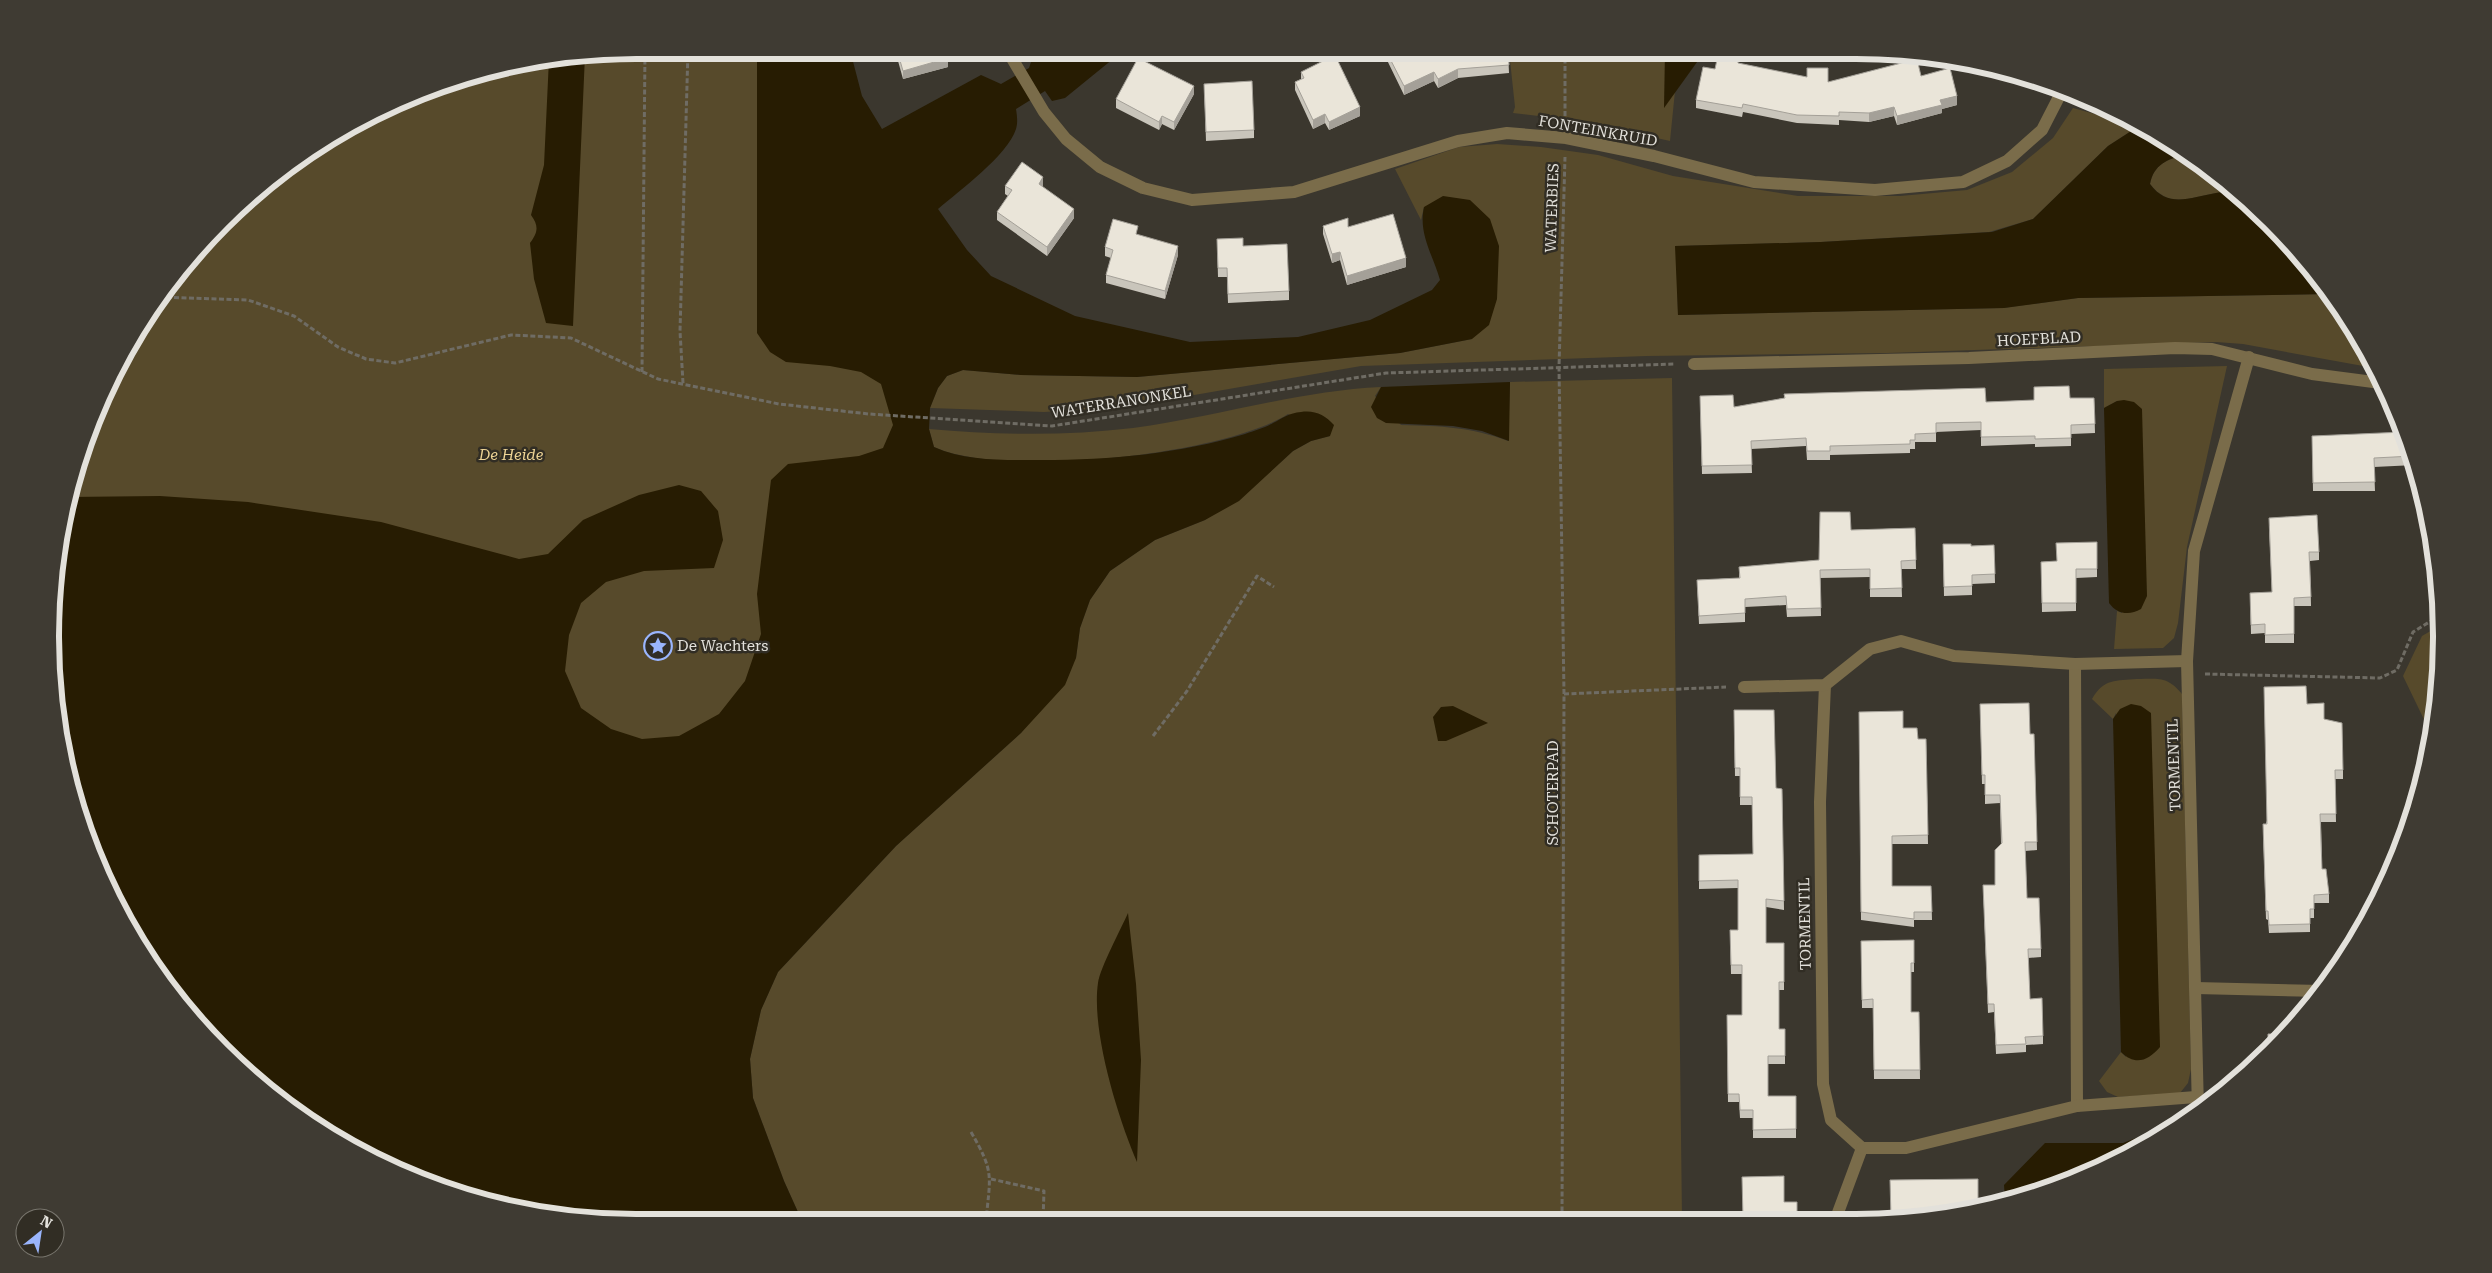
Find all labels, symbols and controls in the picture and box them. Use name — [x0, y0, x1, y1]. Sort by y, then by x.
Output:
street label: FONTEINKRUID — [1537, 112, 1659, 150]
street label: WATERBIES — [1541, 163, 1563, 253]
street label: HOEFBLAD — [1996, 328, 2082, 350]
street label: WATERRANONKEL — [1050, 382, 1192, 422]
park label: De Heide — [478, 446, 544, 464]
place icon: De Wachters — [643, 631, 673, 661]
place label: De Wachters — [677, 637, 768, 655]
street label: TORMENTIL — [2163, 718, 2185, 812]
street label: SCHOTERPAD — [1544, 740, 1562, 846]
street label: TORMENTIL — [1795, 877, 1815, 971]
north arrow — [15, 1208, 65, 1258]
text: N — [38, 1212, 55, 1231]

